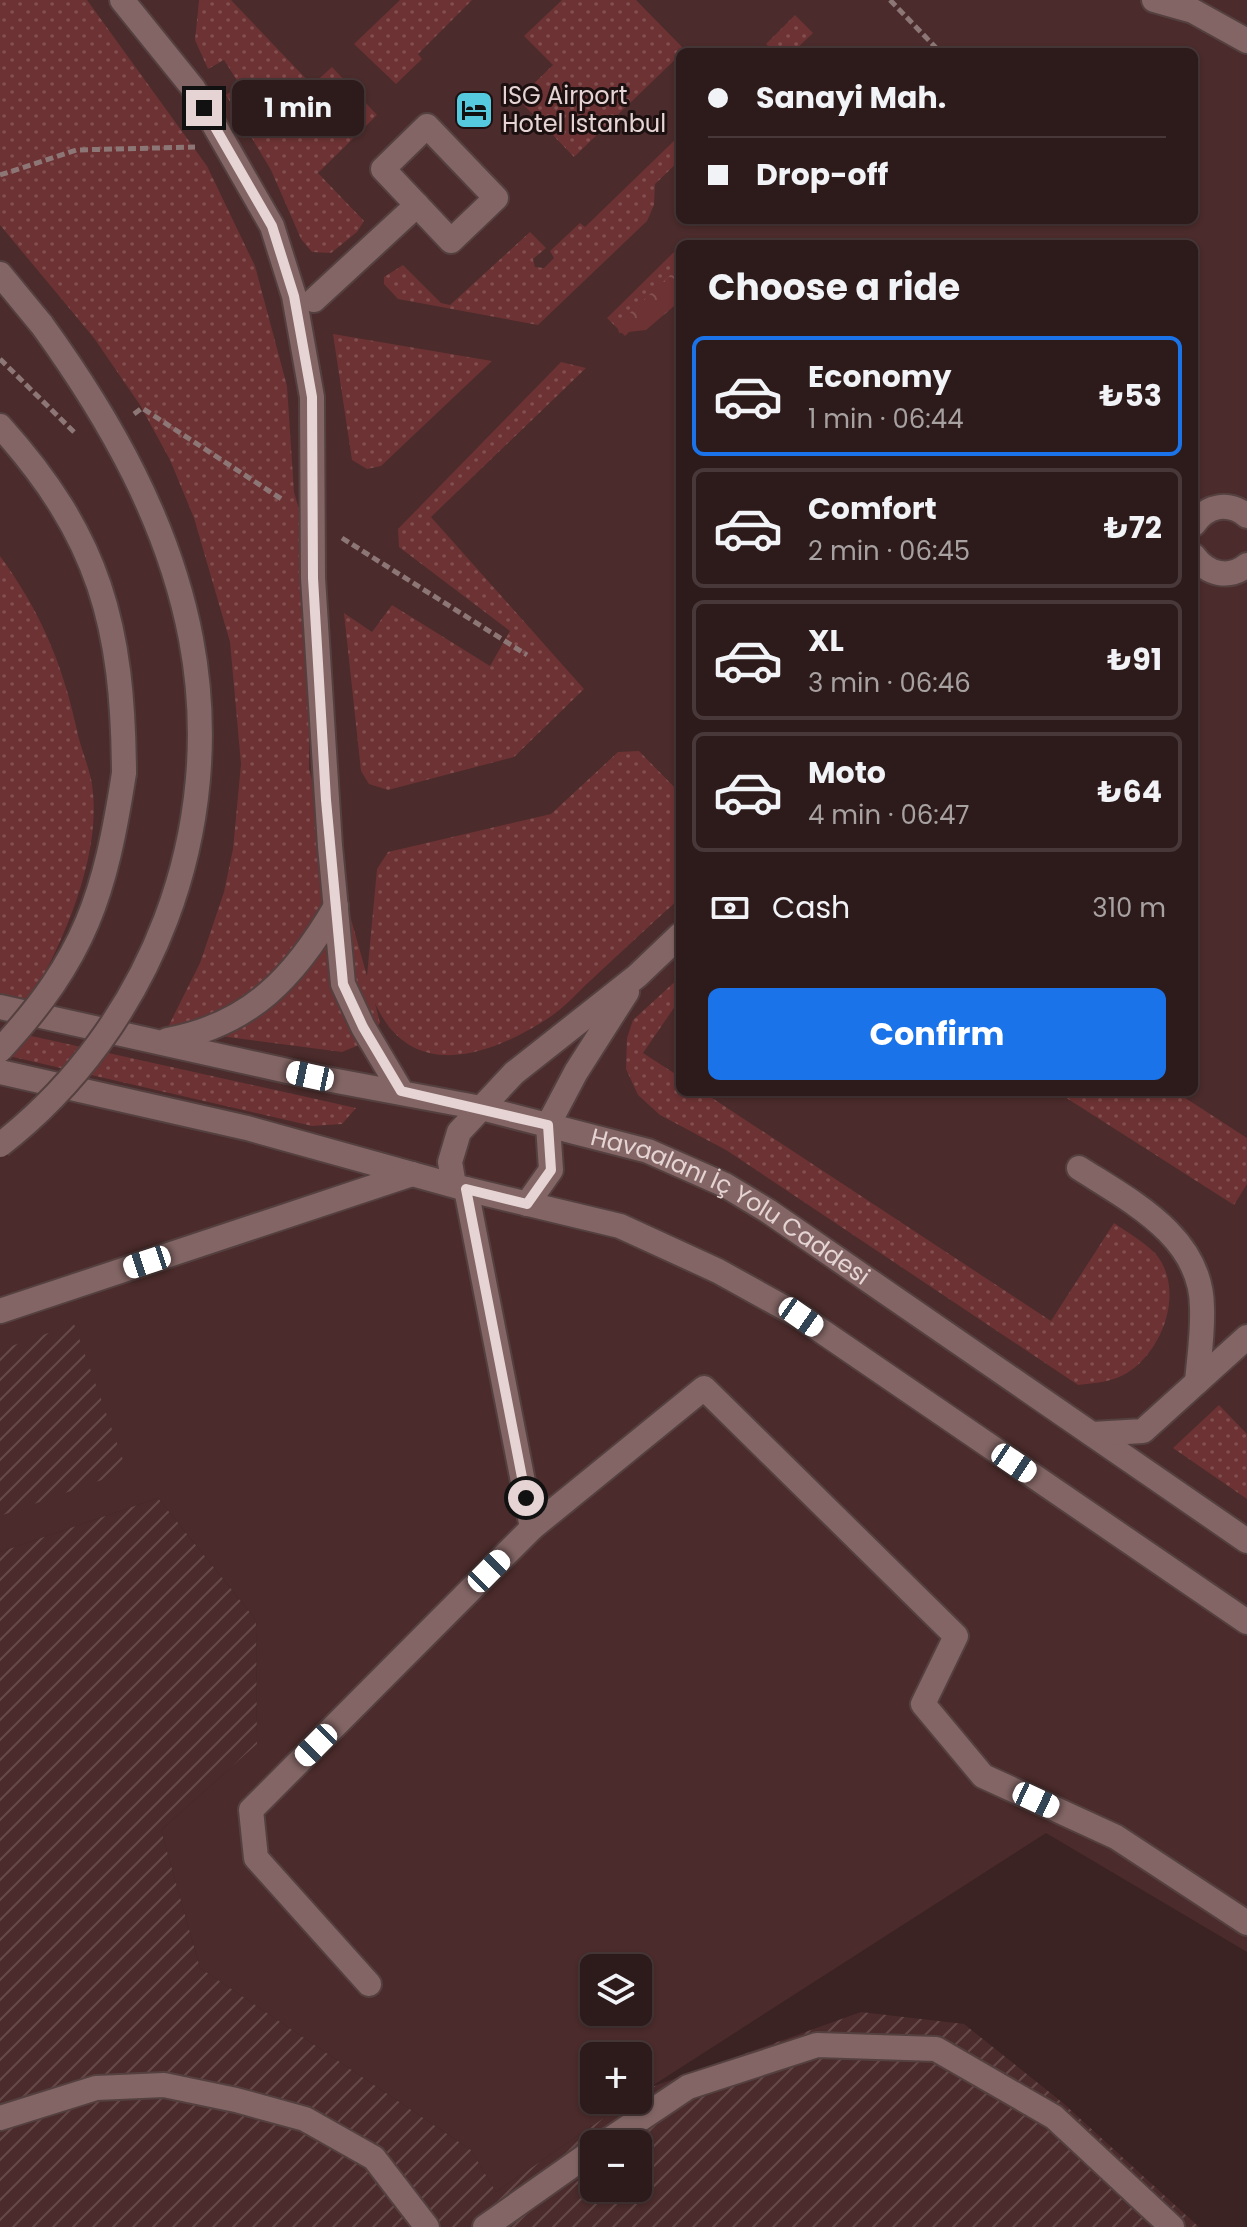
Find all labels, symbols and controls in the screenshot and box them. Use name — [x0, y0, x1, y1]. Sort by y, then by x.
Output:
text: Sanayi Mah. — [756, 76, 946, 119]
place label: ISG Airport Hotel Istanbul — [502, 79, 666, 140]
callout: 1 min — [232, 80, 364, 136]
hotel icon: ISG Airport Hotel Istanbul — [453, 89, 495, 131]
route end — [186, 90, 222, 126]
text: 1 min — [264, 90, 332, 126]
text: Drop-off — [756, 153, 888, 196]
text: Choose a ride — [708, 262, 960, 313]
text: Economy — [808, 355, 952, 398]
icon: car — [712, 360, 784, 432]
text: ₺53 — [1099, 374, 1162, 417]
text: 1 min · 06:44 — [808, 401, 964, 437]
text: Comfort — [808, 487, 937, 530]
icon: car — [712, 492, 784, 564]
text: ₺72 — [1104, 506, 1162, 549]
text: 2 min · 06:45 — [808, 533, 970, 569]
text: XL — [808, 619, 844, 662]
icon: car — [712, 624, 784, 696]
text: ₺91 — [1107, 638, 1162, 681]
text: 3 min · 06:46 — [808, 665, 971, 701]
text: Moto — [808, 751, 886, 794]
icon: car — [712, 756, 784, 828]
text: ₺64 — [1098, 770, 1162, 813]
text: 4 min · 06:47 — [808, 797, 969, 833]
icon: cash — [708, 886, 752, 930]
text: Cash — [772, 886, 850, 929]
text: 310 m — [1092, 890, 1166, 926]
button: Confirm — [708, 988, 1166, 1080]
car — [284, 1059, 336, 1093]
street label: Havaalanı İç Yolu Caddesi — [587, 1120, 877, 1292]
car — [120, 1243, 174, 1281]
car — [774, 1293, 828, 1341]
car — [987, 1440, 1041, 1486]
route start — [508, 1480, 544, 1516]
car — [464, 1546, 514, 1596]
car — [291, 1720, 341, 1770]
car — [1009, 1779, 1063, 1821]
map controls — [580, 1954, 652, 2202]
button: layers — [580, 1954, 652, 2026]
button: + — [580, 2042, 652, 2114]
button: − — [580, 2130, 652, 2202]

